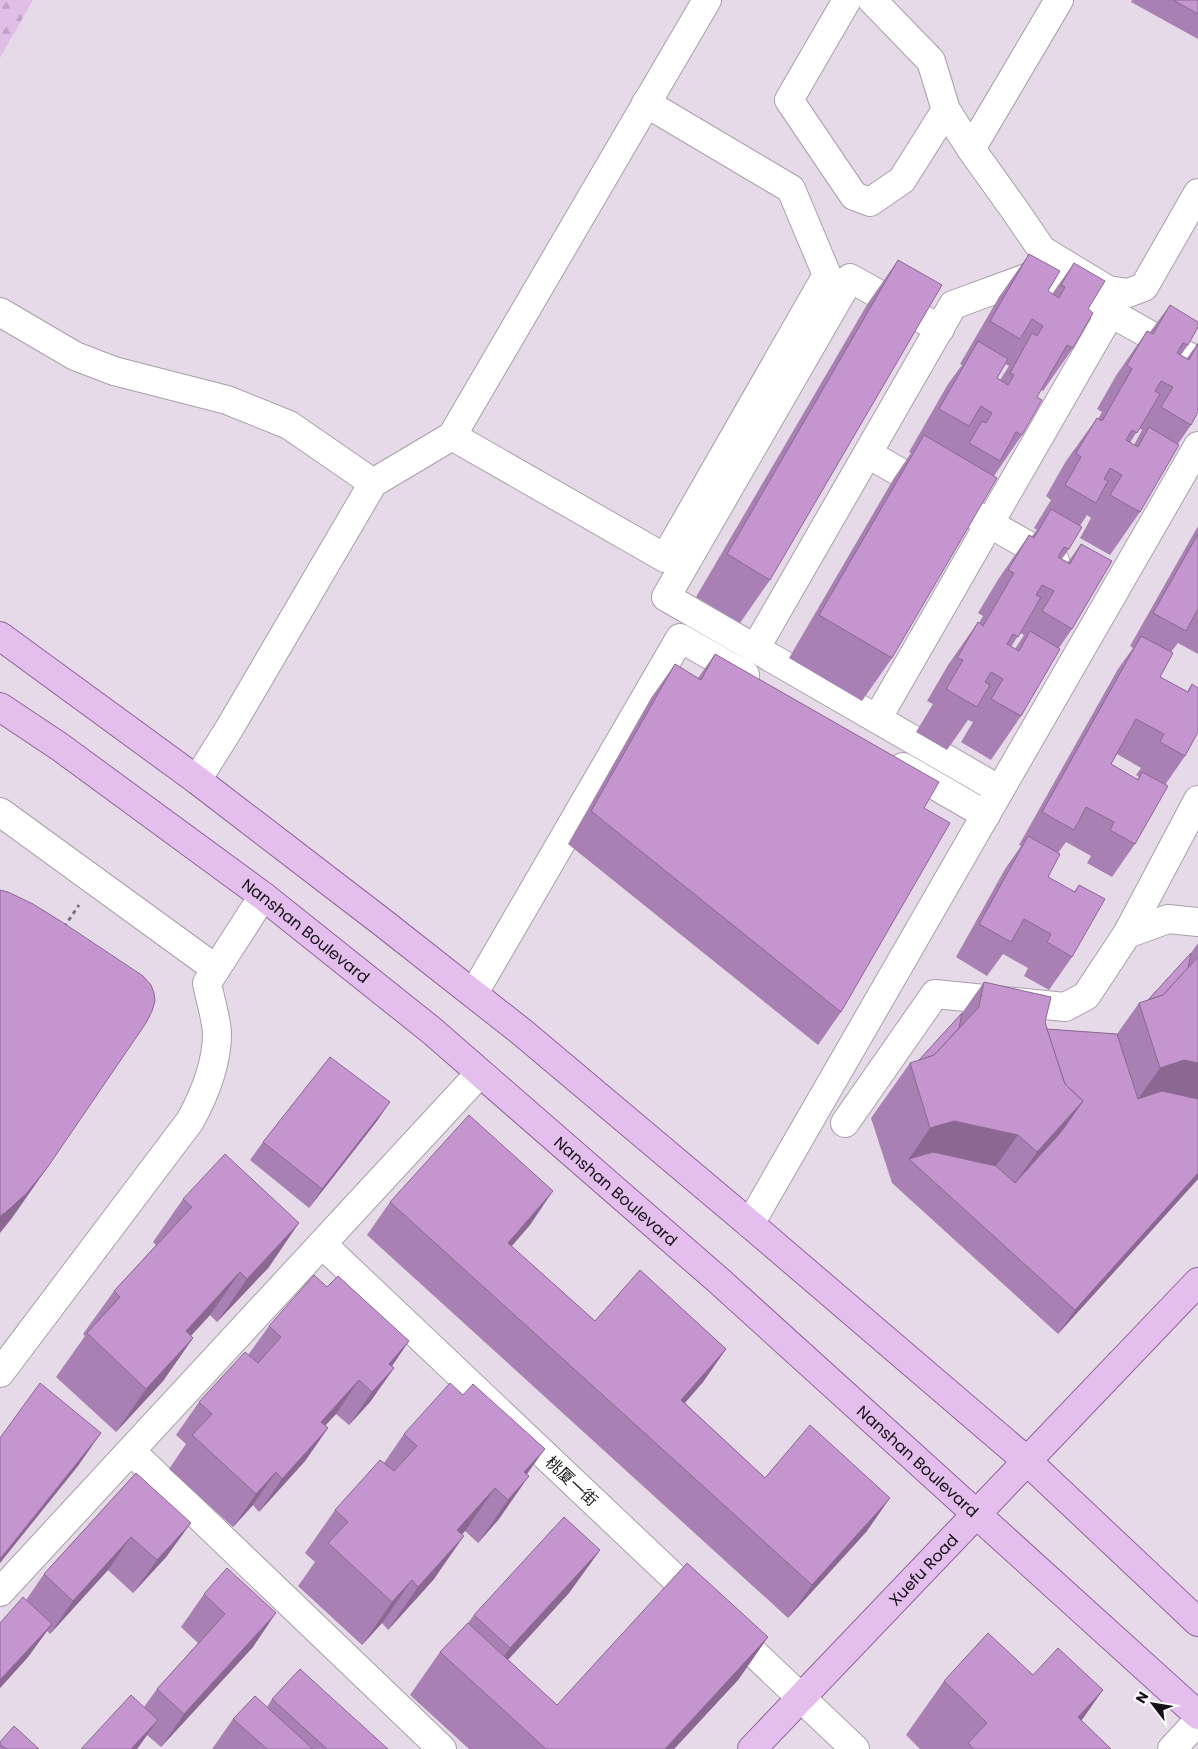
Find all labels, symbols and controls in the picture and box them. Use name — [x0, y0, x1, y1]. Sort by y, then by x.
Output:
street label: Nanshan Boulevard — [237, 873, 374, 989]
street label: Nanshan Boulevard — [549, 1131, 682, 1252]
street label: Nanshan Boulevard — [852, 1400, 983, 1523]
street label: 桃厦一街 — [540, 1451, 603, 1512]
street label: Xuefu Road — [884, 1529, 964, 1611]
north arrow — [1128, 1679, 1178, 1729]
text: N — [1131, 1688, 1153, 1707]

